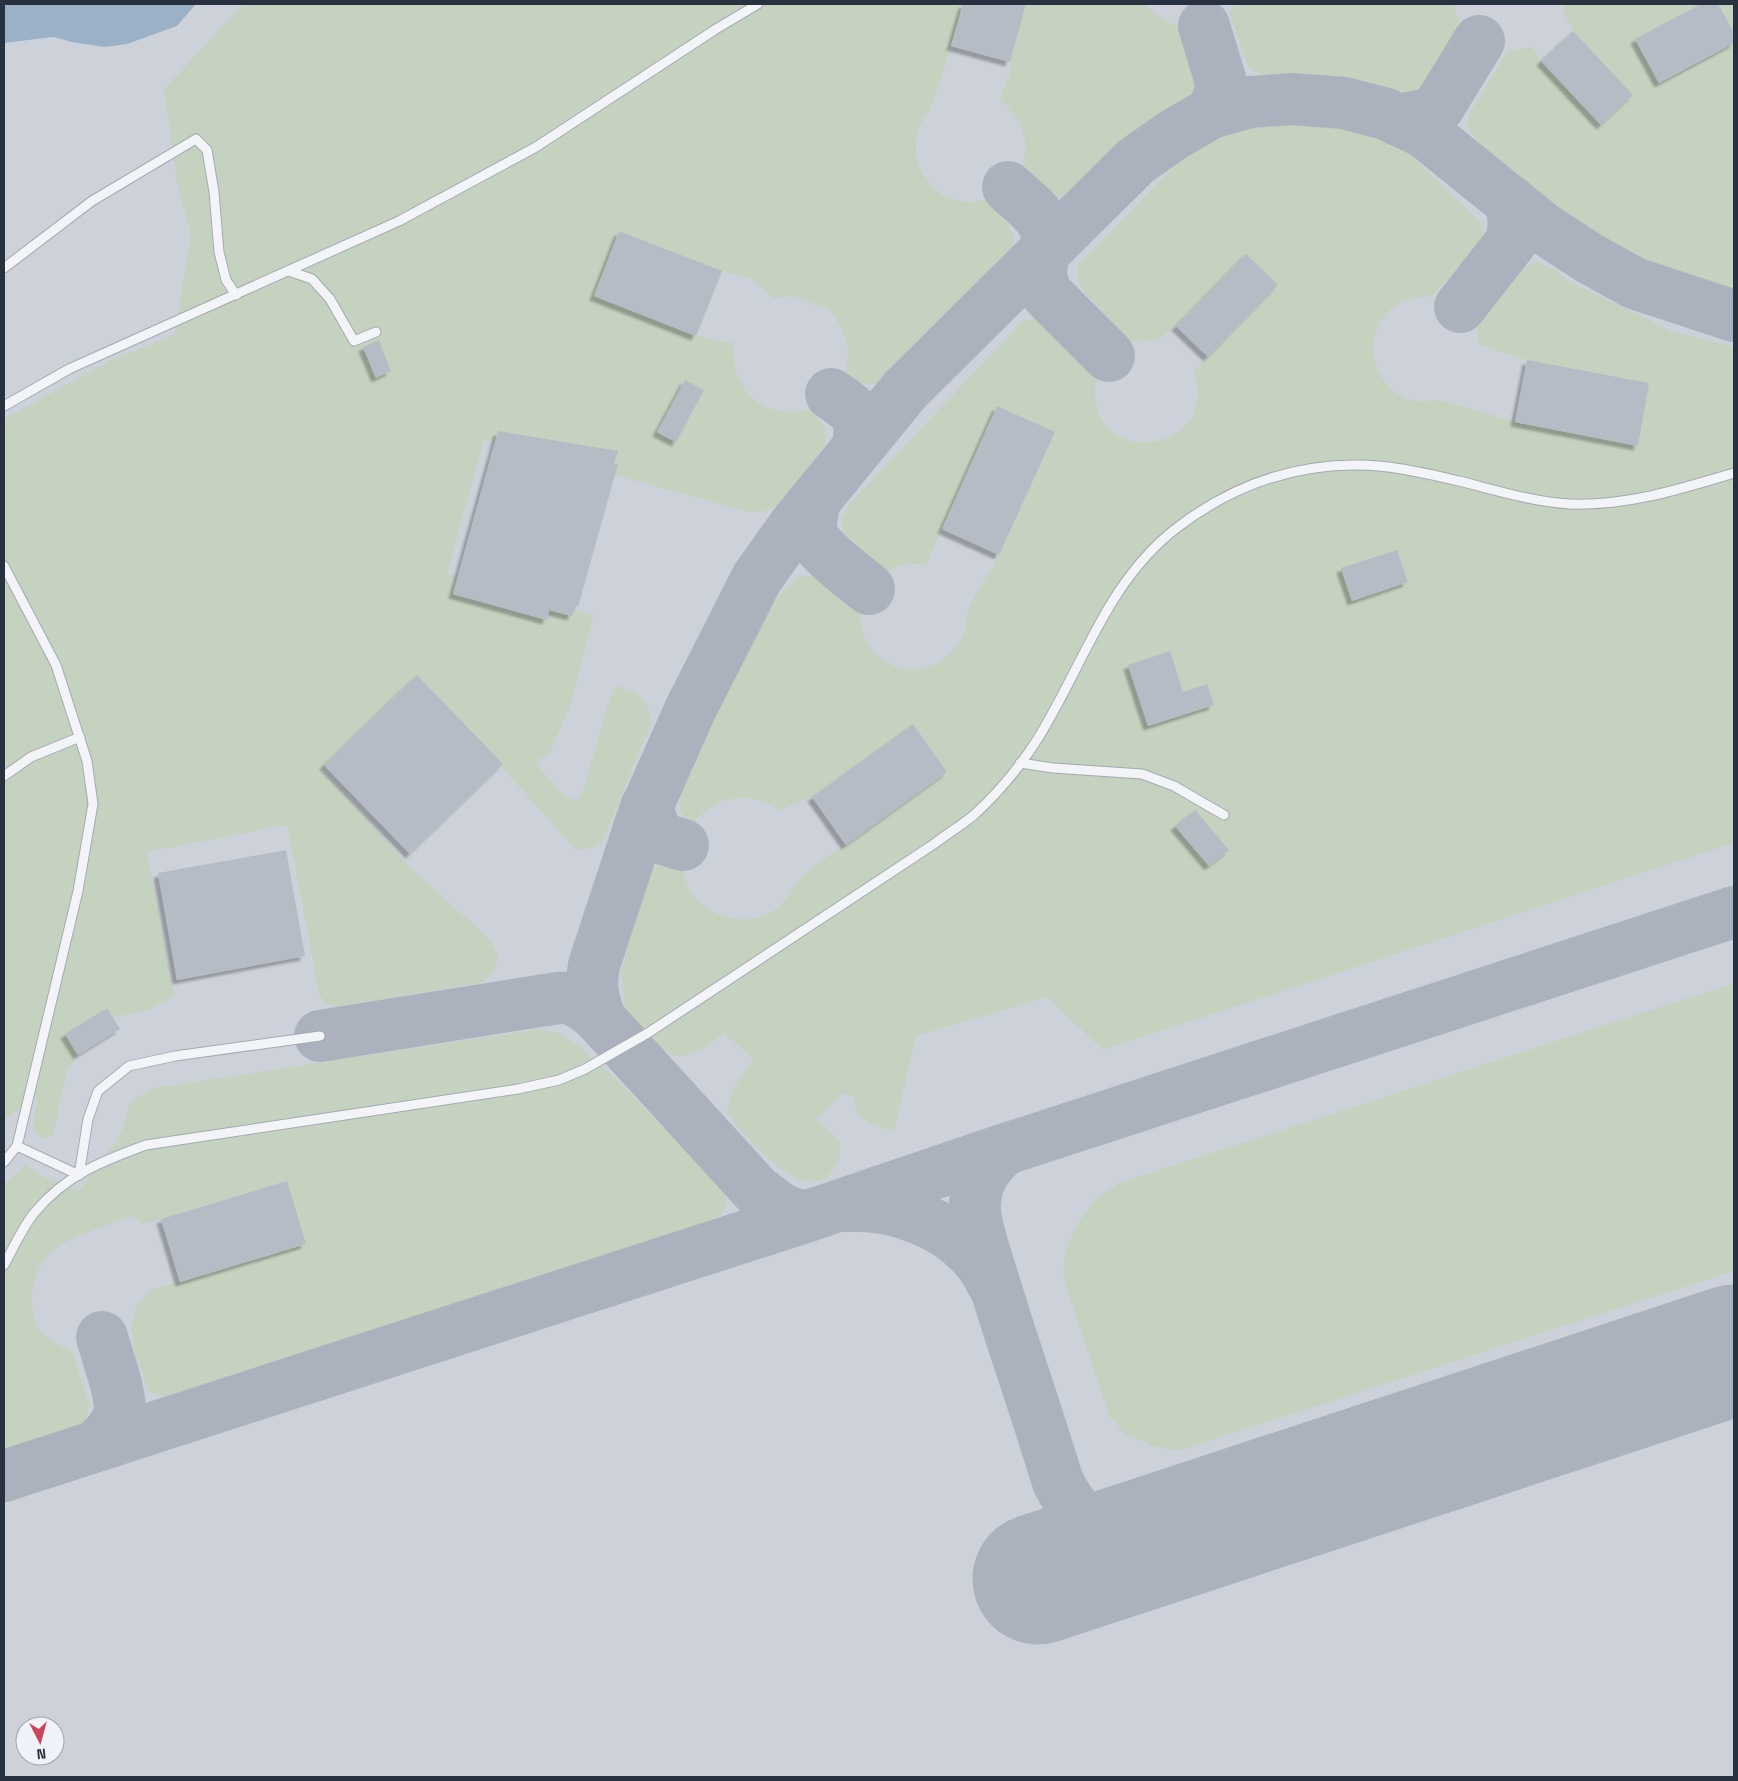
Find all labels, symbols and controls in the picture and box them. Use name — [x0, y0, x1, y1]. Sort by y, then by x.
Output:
north arrow — [15, 1716, 65, 1766]
text: N — [36, 1744, 47, 1763]

